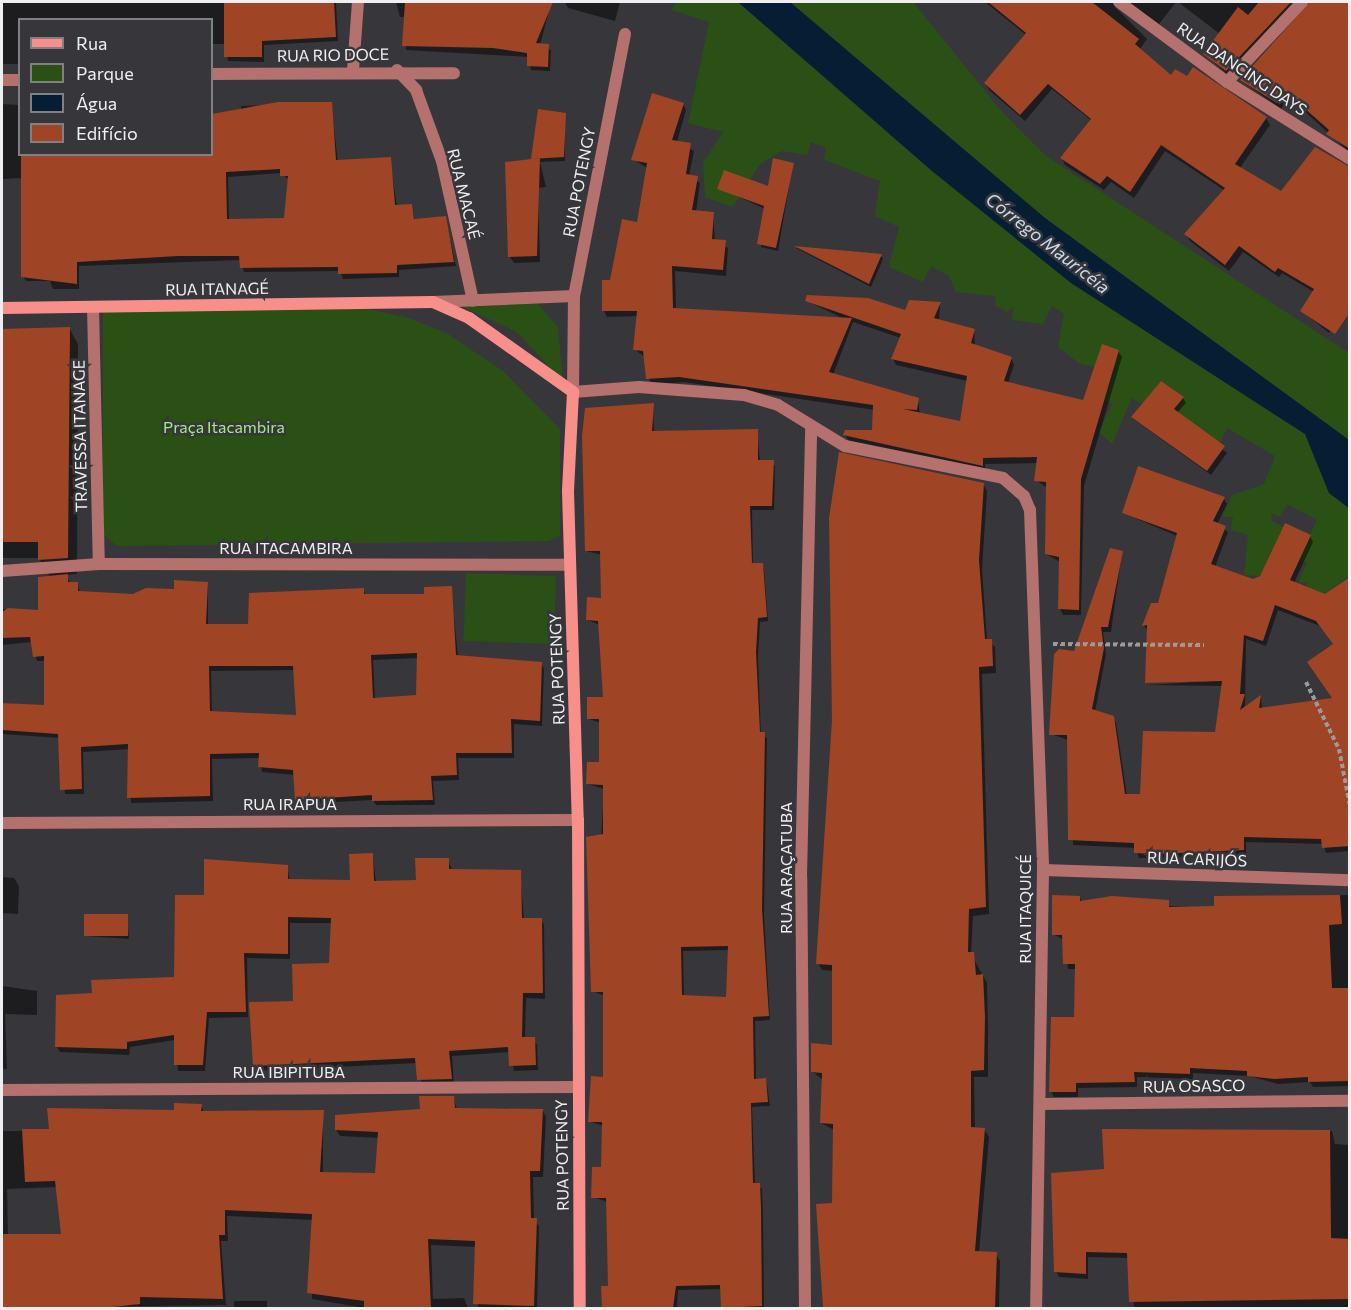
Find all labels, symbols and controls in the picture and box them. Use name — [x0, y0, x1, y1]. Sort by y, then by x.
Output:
legend — [18, 18, 213, 156]
street label: RUA DANCING DAYS — [1173, 18, 1311, 120]
text: Rua — [76, 32, 107, 54]
street label: RUA RIO DOCE — [277, 44, 389, 66]
text: Parque — [76, 62, 134, 84]
text: Água — [76, 92, 117, 114]
text: Edifício — [76, 122, 138, 144]
street label: RUA POTENGY — [559, 125, 599, 239]
street label: RUA MACAÉ — [443, 147, 485, 241]
water label: Córrego Mauricéia — [982, 188, 1114, 298]
street label: RUA ITANAGÉ — [165, 278, 269, 300]
street label: TRAVESSA ITANAGE — [69, 360, 91, 512]
park label: Praça Itacambira — [163, 417, 285, 437]
street label: RUA ITACAMBIRA — [219, 538, 353, 558]
street label: RUA POTENGY — [545, 613, 569, 725]
street label: RUA IRAPUA — [243, 794, 337, 814]
street label: RUA ARAÇATUBA — [776, 802, 796, 934]
street label: RUA CARIJÓS — [1147, 848, 1247, 870]
street label: RUA ITAQUICÉ — [1015, 854, 1035, 964]
street label: RUA IBIPITUBA — [233, 1062, 345, 1082]
street label: RUA OSASCO — [1143, 1076, 1245, 1096]
street label: RUA POTENGY — [551, 1099, 573, 1211]

